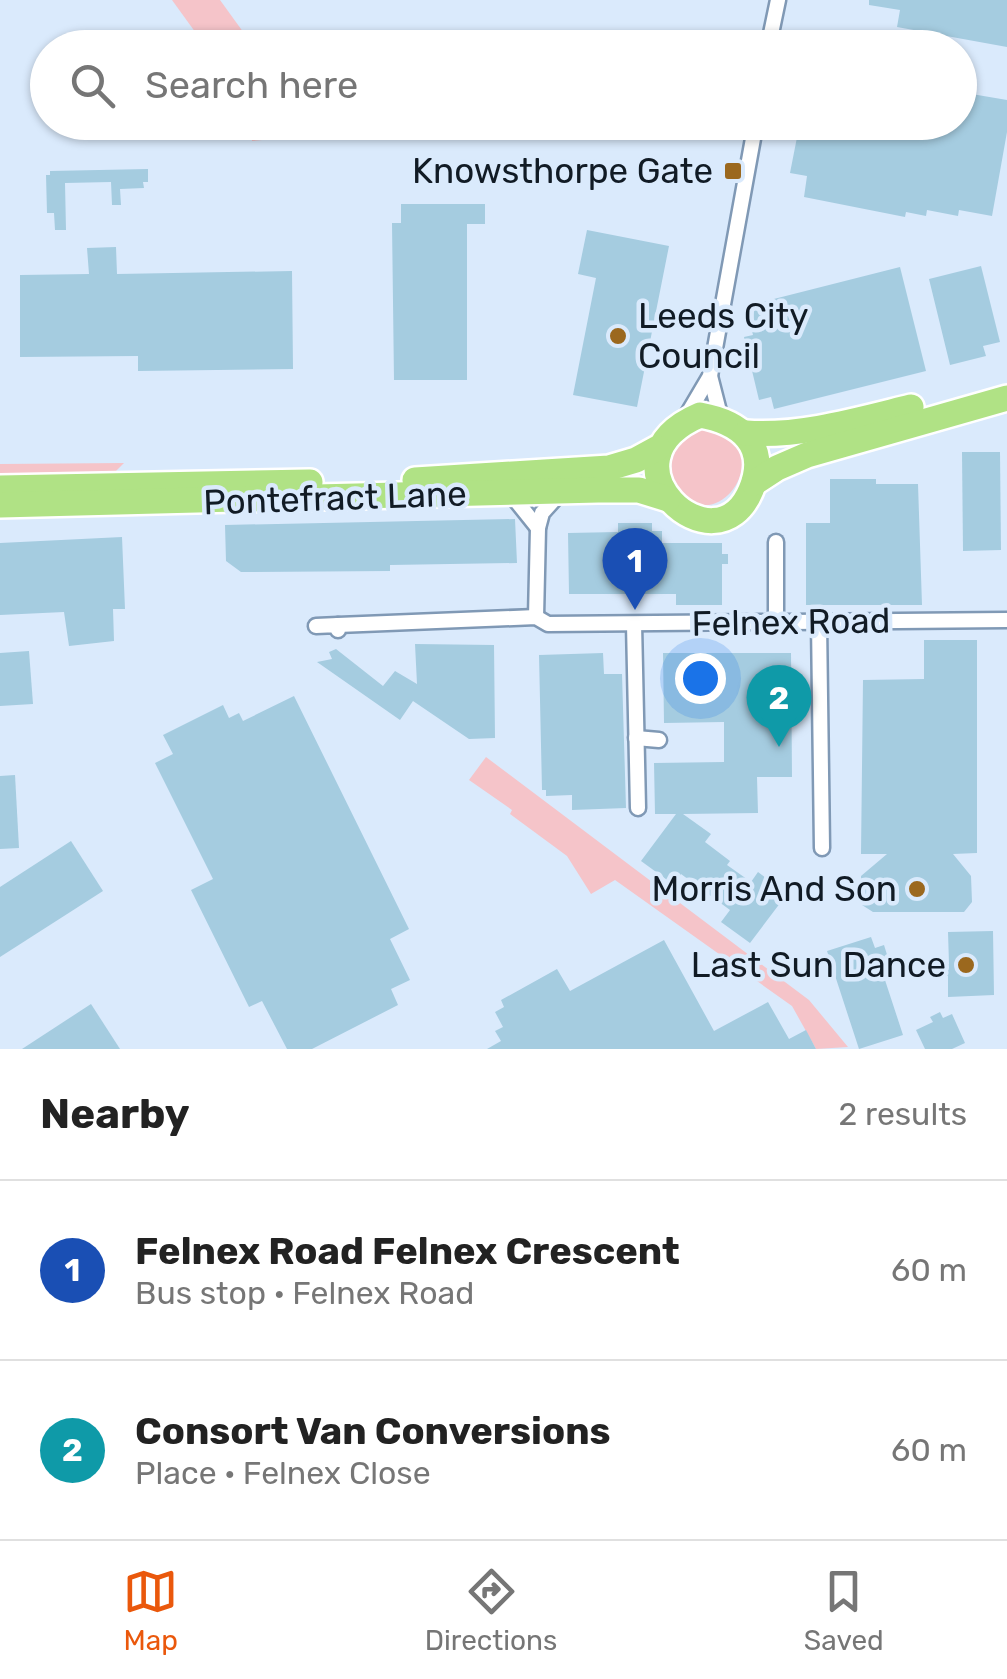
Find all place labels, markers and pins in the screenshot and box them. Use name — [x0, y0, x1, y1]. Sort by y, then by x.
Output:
place label: Knowsthorpe Gate — [412, 150, 713, 192]
marker: Knowsthorpe Gate — [722, 160, 744, 182]
place label: Leeds City Council — [638, 295, 809, 377]
marker: Leeds City Council — [607, 325, 629, 347]
pin: 1 — [602, 528, 668, 610]
pin: 2 — [746, 664, 812, 747]
place label: Morris And Son — [651, 868, 897, 910]
marker: Morris And Son — [906, 878, 928, 900]
place label: Last Sun Dance — [691, 944, 946, 986]
marker: Last Sun Dance — [955, 954, 977, 976]

